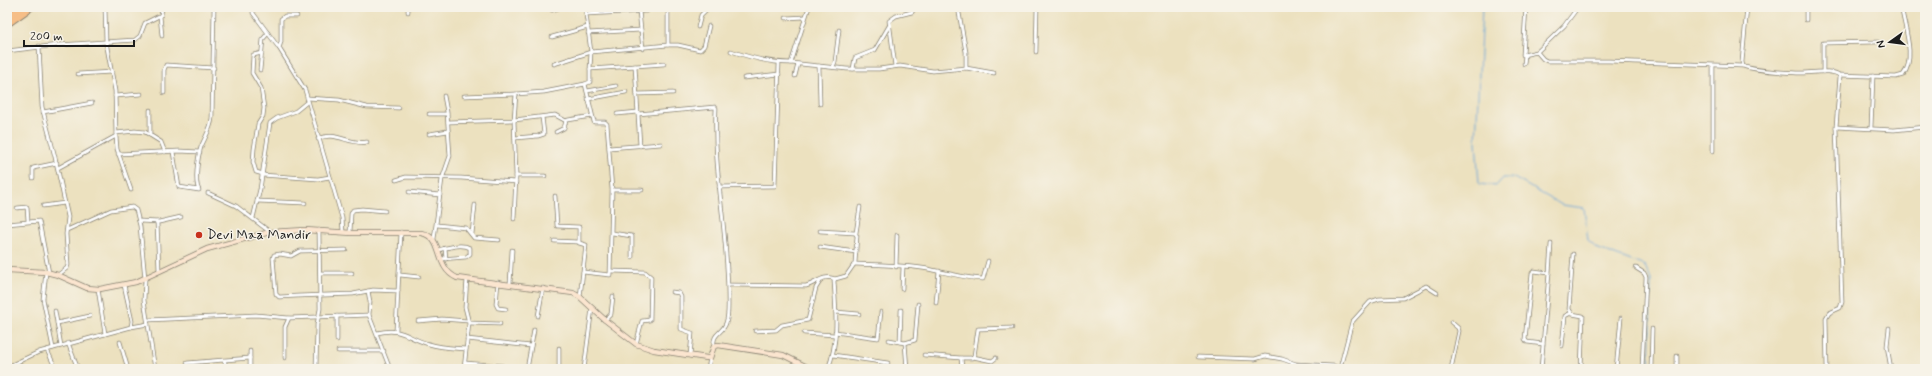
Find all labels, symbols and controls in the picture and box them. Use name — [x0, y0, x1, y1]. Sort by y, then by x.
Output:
scale bar — [24, 22, 134, 48]
north arrow — [1870, 22, 1910, 62]
text: 200 m — [30, 29, 63, 45]
text: N — [1874, 39, 1889, 49]
place label: Devi Maa Mandir — [207, 226, 311, 244]
marker: Devi Maa Mandir — [194, 230, 204, 240]

